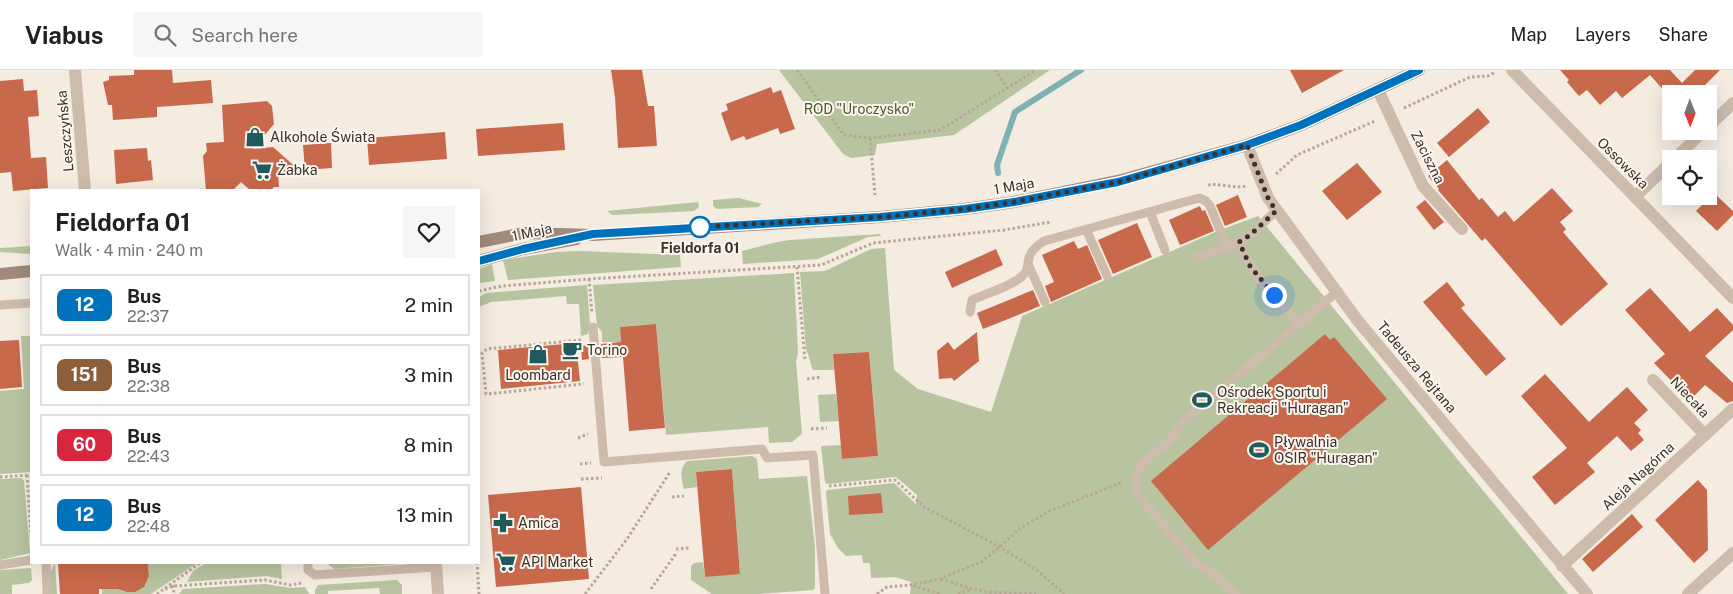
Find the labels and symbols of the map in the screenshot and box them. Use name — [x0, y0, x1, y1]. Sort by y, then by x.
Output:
north arrow — [1662, 85, 1718, 140]
street label: Leszczyńska — [53, 90, 77, 172]
park label: ROD "Uroczysko" — [804, 101, 914, 117]
shop icon: Alkohole Świata — [244, 126, 266, 148]
place label: Alkohole Świata — [270, 127, 375, 145]
street label: Zaciszna — [1408, 128, 1448, 186]
street label: Ossowska — [1594, 134, 1652, 192]
supermarket icon: Żabka — [251, 159, 273, 181]
place label: Żabka — [277, 160, 318, 178]
street label: 1 Maja — [993, 175, 1035, 197]
marker: Fieldorfa 01 — [689, 216, 711, 238]
street label: 1 Maja — [510, 220, 554, 244]
place label: Fieldorfa 01 — [661, 240, 740, 256]
your location — [1262, 283, 1287, 308]
street label: Tadeusza Rejtana — [1374, 318, 1460, 416]
cafe icon: Torino — [561, 339, 583, 361]
place label: Torino — [587, 342, 627, 358]
shop icon: Loombard — [527, 343, 549, 365]
place label: Loombard — [505, 367, 571, 383]
street label: Niecała — [1667, 373, 1713, 421]
place label: Ośrodek Sportu i Rekreacji "Huragan" — [1217, 384, 1349, 416]
sports icon: Ośrodek Sportu i Rekreacji "Huragan" — [1191, 389, 1213, 411]
place label: Pływalnia OSIR "Huragan" — [1274, 434, 1378, 466]
sports icon: Pływalnia OSIR "Huragan" — [1248, 439, 1270, 461]
street label: Aleja Nagórna — [1599, 439, 1677, 513]
pharmacy icon: Amica — [492, 512, 514, 534]
place label: Amica — [518, 515, 559, 531]
supermarket icon: API Market — [495, 551, 517, 573]
place label: API Market — [521, 554, 593, 570]

